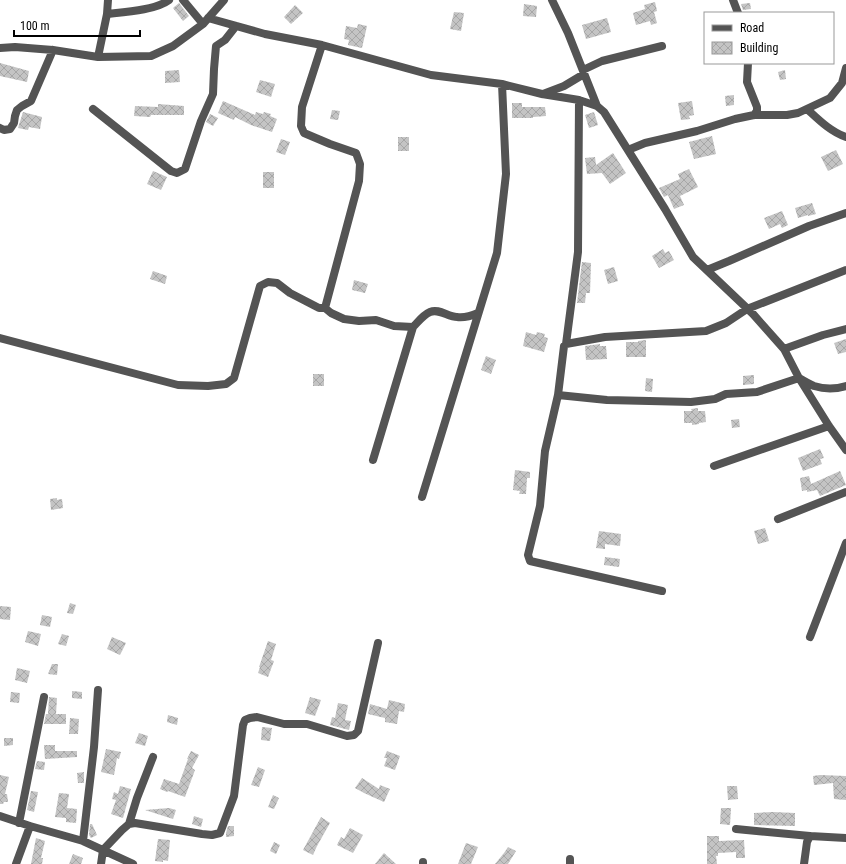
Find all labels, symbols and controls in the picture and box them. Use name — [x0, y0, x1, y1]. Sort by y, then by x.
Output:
scale bar — [14, 12, 140, 38]
legend — [704, 12, 834, 64]
text: 100 m — [20, 19, 50, 33]
text: Road — [740, 21, 764, 35]
text: Building — [740, 41, 778, 55]

